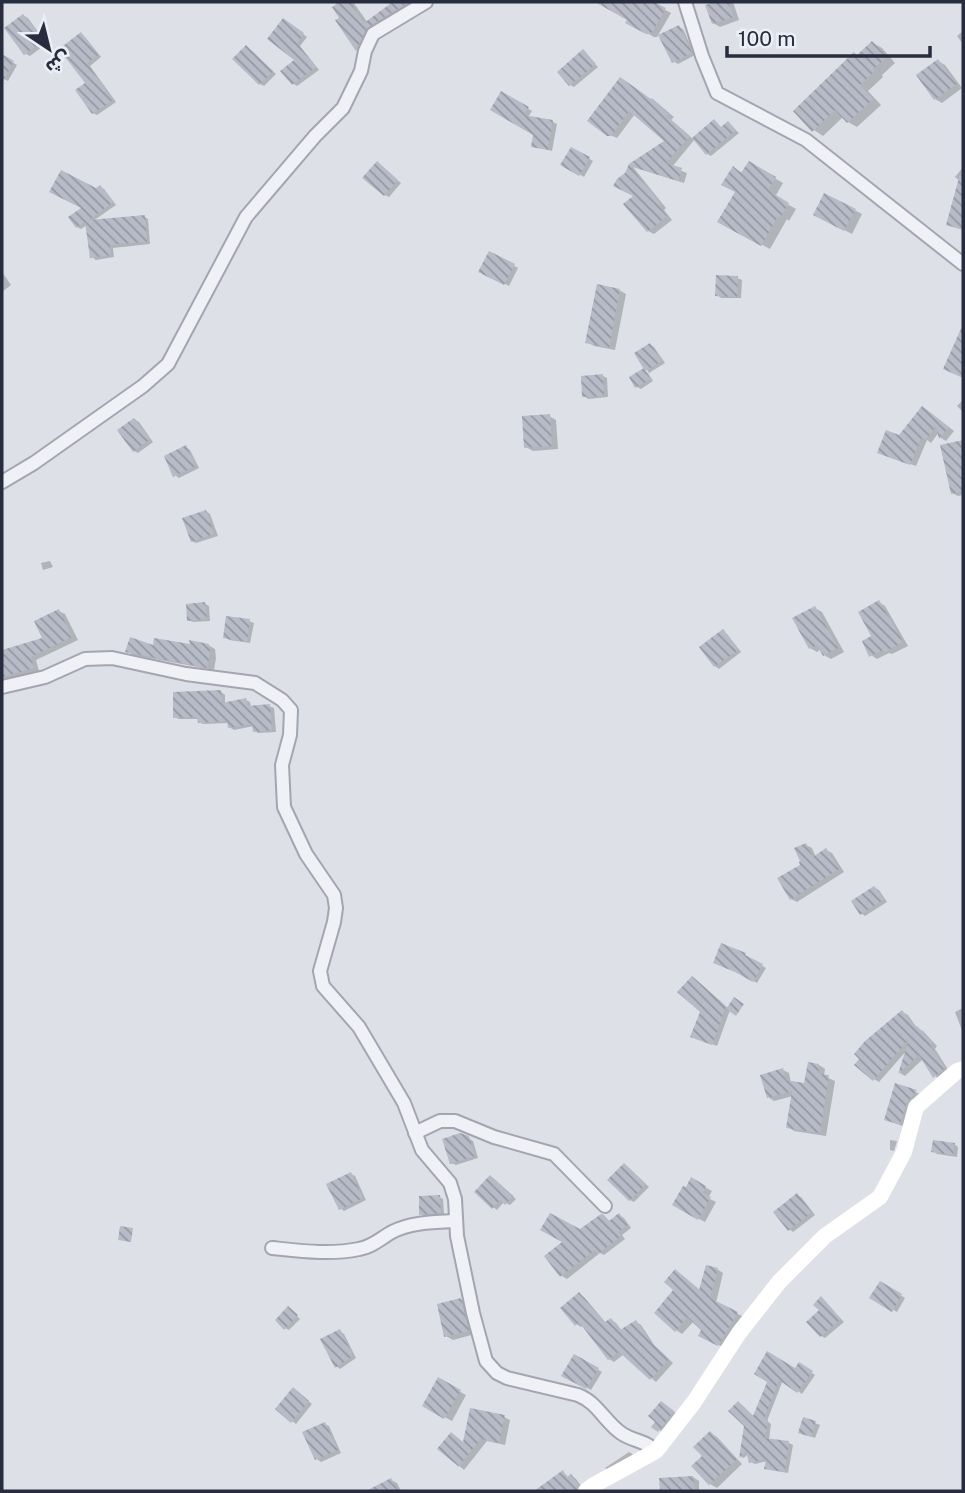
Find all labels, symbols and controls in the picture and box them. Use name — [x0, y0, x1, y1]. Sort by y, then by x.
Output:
north arrow — [14, 14, 84, 84]
scale bar — [727, 14, 930, 58]
text: 100 m — [738, 26, 795, 51]
text: ش — [42, 46, 76, 79]

